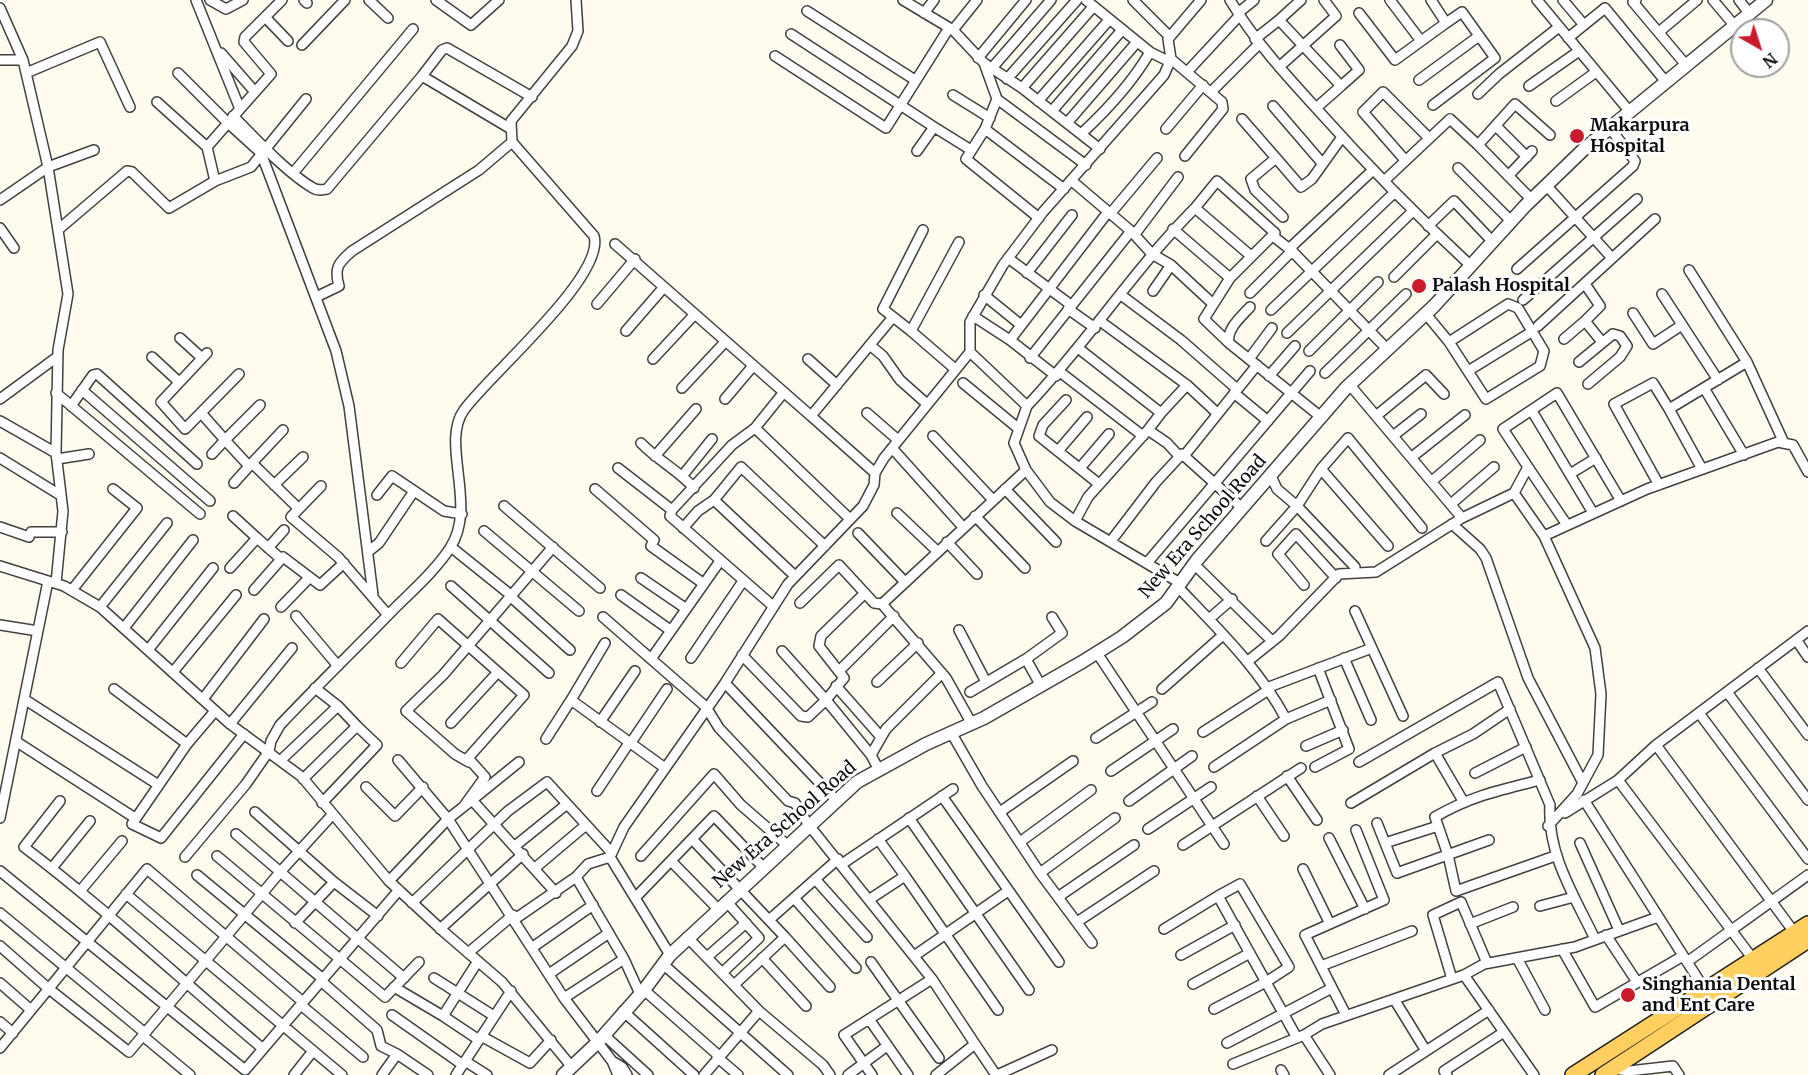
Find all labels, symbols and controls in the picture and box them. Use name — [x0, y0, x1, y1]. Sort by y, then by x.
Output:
north arrow — [1730, 18, 1790, 78]
text: N — [1759, 49, 1781, 72]
place label: Makarpura Hospital — [1590, 115, 1690, 158]
marker: Makarpura Hospital — [1568, 127, 1586, 145]
place label: Palash Hospital — [1432, 275, 1570, 297]
marker: Palash Hospital — [1410, 277, 1428, 295]
street label: New Era School Road — [1135, 451, 1271, 603]
street label: New Era School Road — [709, 757, 861, 893]
place label: Singhania Dental and Ent Care — [1642, 974, 1796, 1016]
marker: Singhania Dental and Ent Care — [1619, 986, 1637, 1004]

